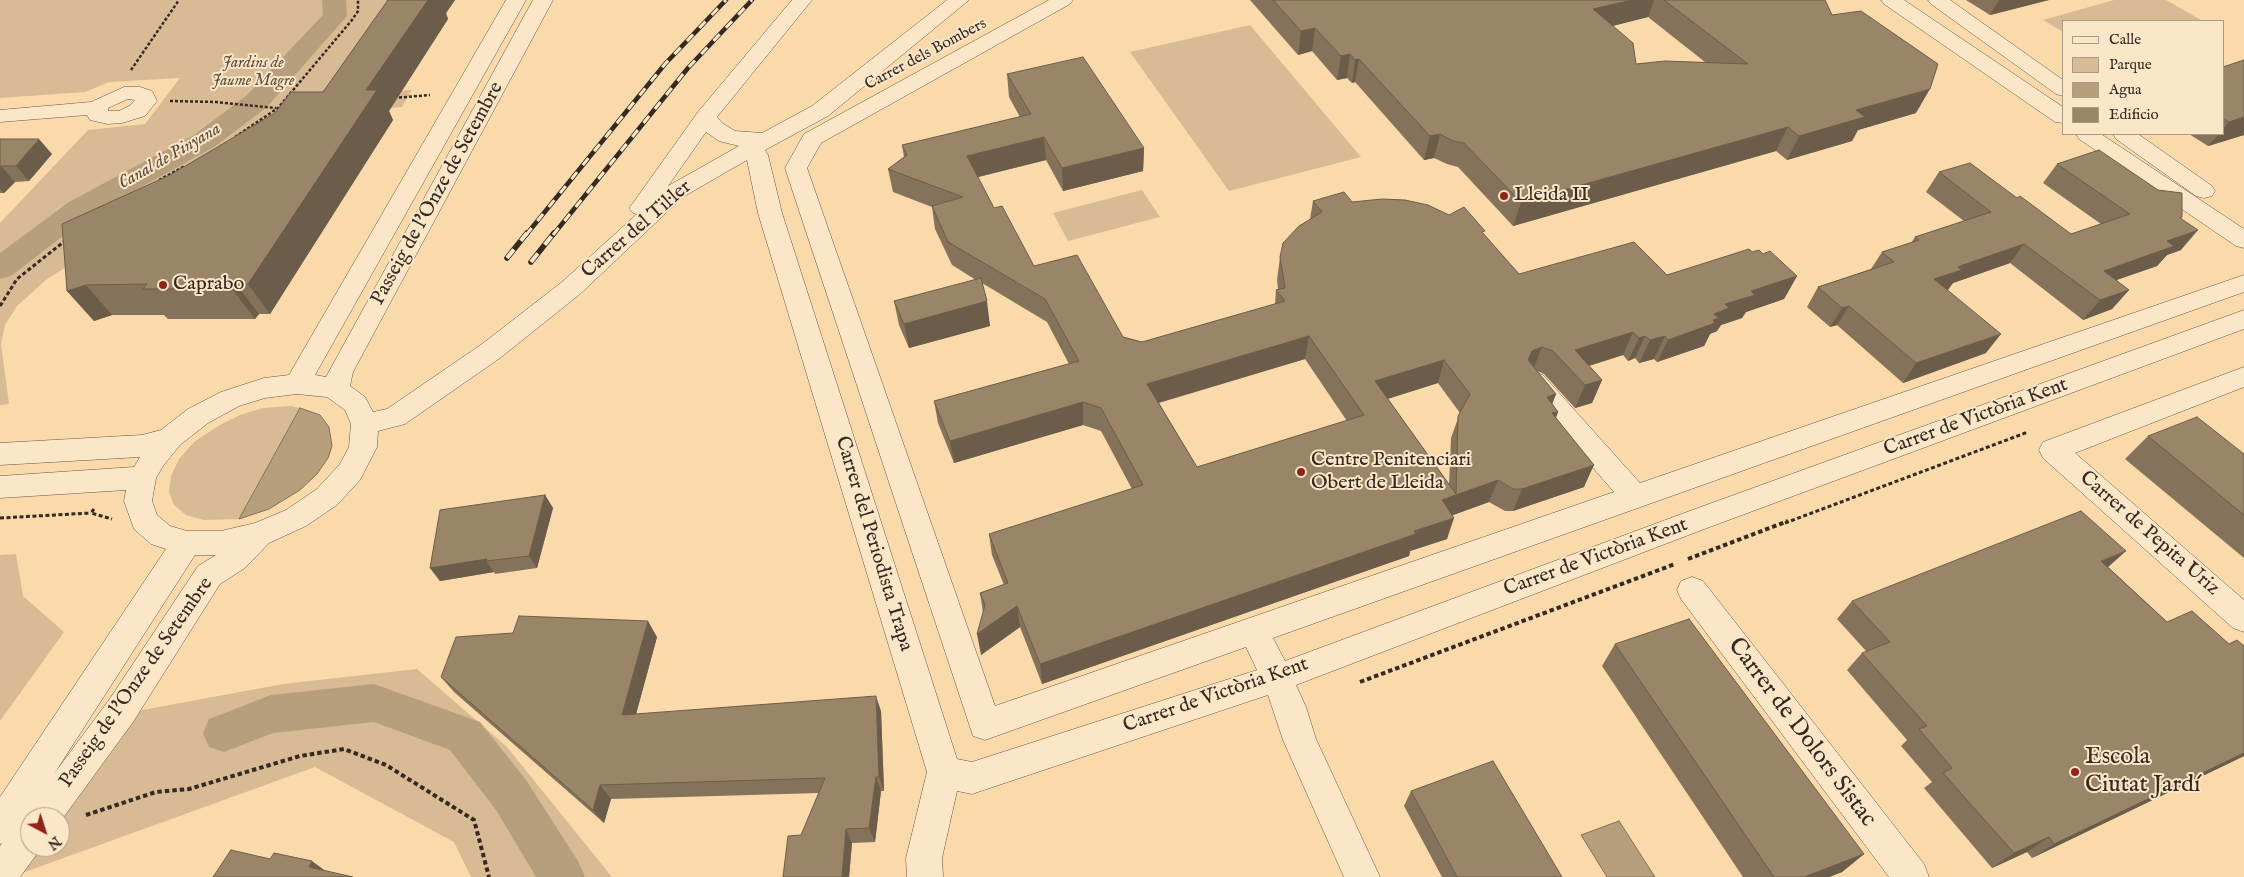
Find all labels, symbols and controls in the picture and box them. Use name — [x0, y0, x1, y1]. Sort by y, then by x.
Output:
street label: Carrer dels Bombers — [862, 15, 990, 95]
legend — [2062, 20, 2224, 135]
text: Calle — [2109, 30, 2141, 49]
park label: Jardins de Jaume Magre — [212, 54, 294, 92]
text: Parque — [2109, 55, 2152, 74]
street label: Passeig de l'Onze de Setembre — [367, 78, 509, 310]
text: Agua — [2109, 80, 2142, 99]
text: Edificio — [2109, 105, 2159, 124]
water label: Canal de Pinyana — [115, 119, 225, 195]
street label: Carrer del Til·ler — [577, 176, 697, 284]
place label: Lleida II — [1514, 184, 1589, 208]
marker: Lleida II — [1498, 190, 1510, 202]
place label: Caprabo — [173, 273, 244, 297]
marker: Caprabo — [157, 279, 169, 291]
street label: Carrer de Victòria Kent — [1881, 374, 2071, 462]
street label: Carrer del Periodista Trapa — [829, 434, 917, 654]
place label: Centre Penitenciari Obert de Lleida — [1311, 449, 1471, 496]
marker: Centre Penitenciari Obert de Lleida — [1295, 466, 1307, 478]
street label: Carrer de Pepita Uriz — [2074, 467, 2224, 601]
street label: Carrer de Victòria Kent — [1501, 514, 1691, 602]
street label: Passeig de l'Onze de Setembre — [55, 573, 219, 793]
street label: Carrer de Dolors Sistac — [1721, 633, 1881, 833]
street label: Carrer de Victòria Kent — [1120, 653, 1312, 739]
place label: Escola Ciutat Jardí — [2085, 744, 2200, 800]
marker: Escola Ciutat Jardí — [2069, 766, 2081, 778]
north arrow — [20, 807, 70, 857]
text: N — [44, 832, 64, 854]

